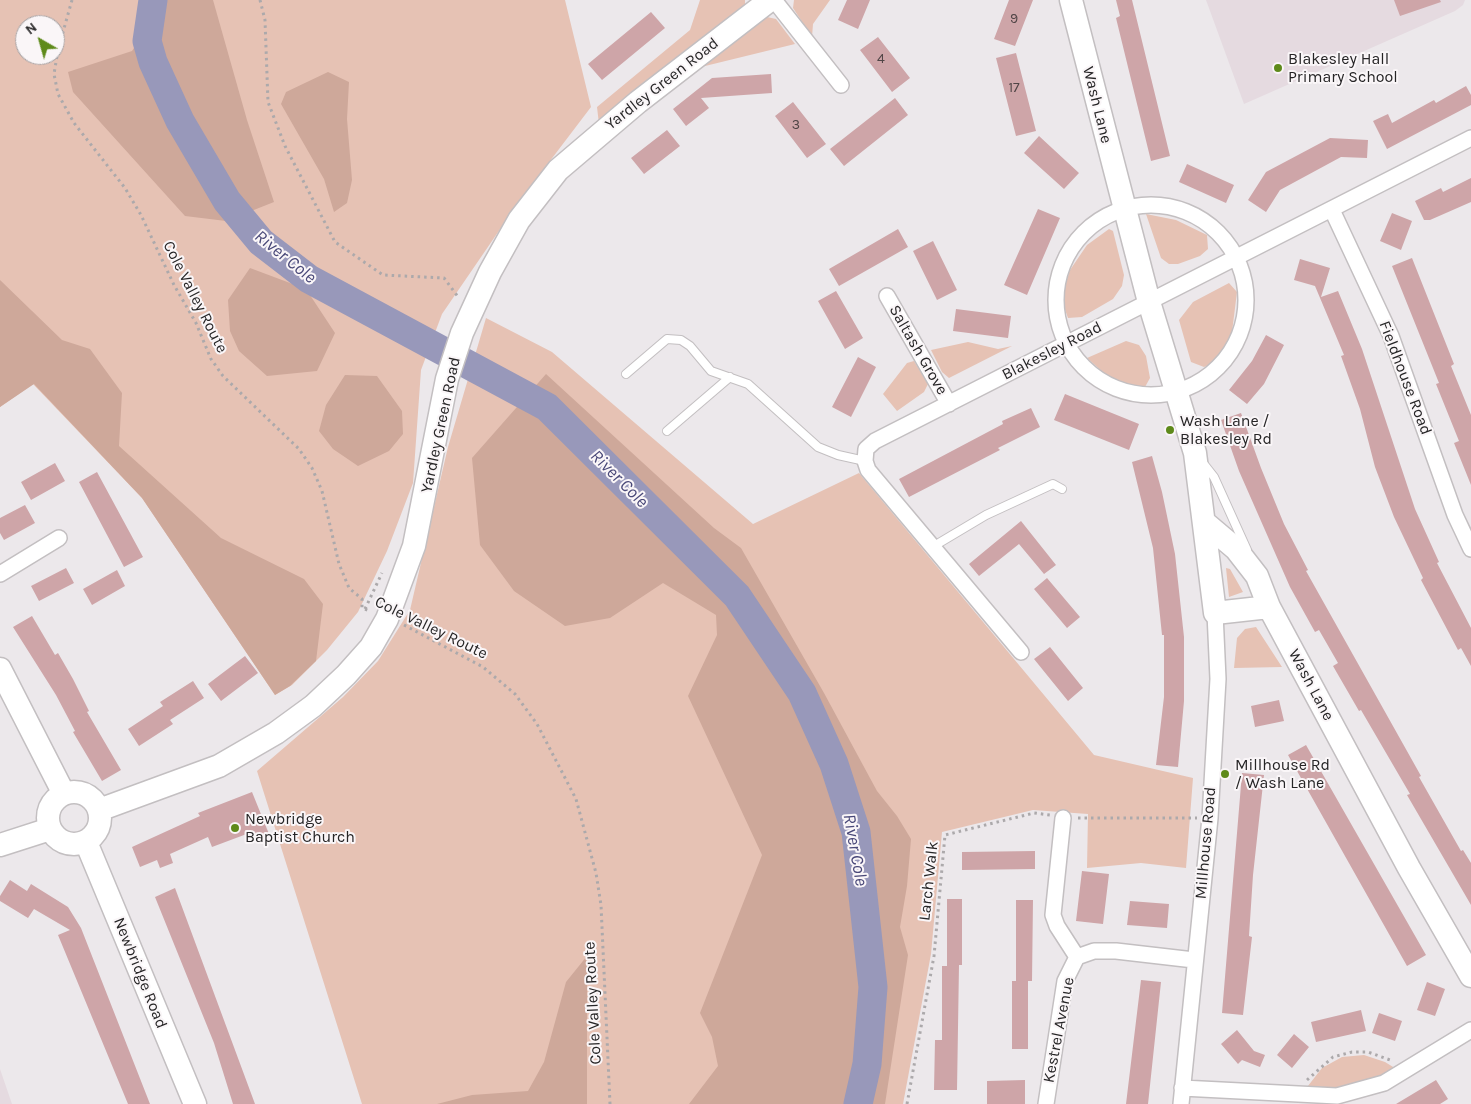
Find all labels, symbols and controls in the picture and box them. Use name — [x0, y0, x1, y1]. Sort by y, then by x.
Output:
house number: 9 — [1010, 11, 1018, 27]
north arrow — [15, 15, 65, 65]
text: N — [22, 19, 40, 38]
street label: Yardley Green Road — [601, 34, 723, 134]
place label: Blakesley Hall Primary School — [1288, 49, 1398, 87]
house number: 4 — [877, 51, 885, 67]
marker: Blakesley Hall Primary School — [1272, 62, 1284, 74]
street label: Wash Lane — [1078, 65, 1116, 145]
house number: 17 — [1008, 80, 1020, 96]
house number: 3 — [792, 117, 800, 133]
water label: River Cole — [250, 226, 320, 288]
street label: Cole Valley Route — [158, 238, 232, 356]
street label: Saltash Grove — [885, 302, 951, 398]
street label: Blakesley Road — [999, 318, 1105, 384]
street label: Fieldhouse Road — [1374, 318, 1436, 438]
street label: Yardley Green Road — [417, 355, 465, 495]
place label: Wash Lane / Blakesley Rd — [1180, 411, 1272, 449]
marker: Wash Lane / Blakesley Rd — [1164, 424, 1176, 436]
water label: River Cole — [586, 446, 652, 512]
street label: Cole Valley Route — [371, 592, 491, 664]
street label: Wash Lane — [1284, 646, 1338, 724]
place label: Millhouse Rd / Wash Lane — [1235, 755, 1330, 793]
marker: Millhouse Rd / Wash Lane — [1219, 768, 1231, 780]
street label: Millhouse Road — [1192, 786, 1220, 900]
place label: Newbridge Baptist Church — [245, 809, 355, 847]
water label: River Cole — [838, 812, 872, 888]
marker: Newbridge Baptist Church — [229, 822, 241, 834]
street label: Larch Walk — [915, 840, 943, 922]
street label: Newbridge Road — [109, 915, 171, 1031]
street label: Cole Valley Route — [580, 941, 606, 1065]
street label: Kestrel Avenue — [1039, 976, 1079, 1084]

